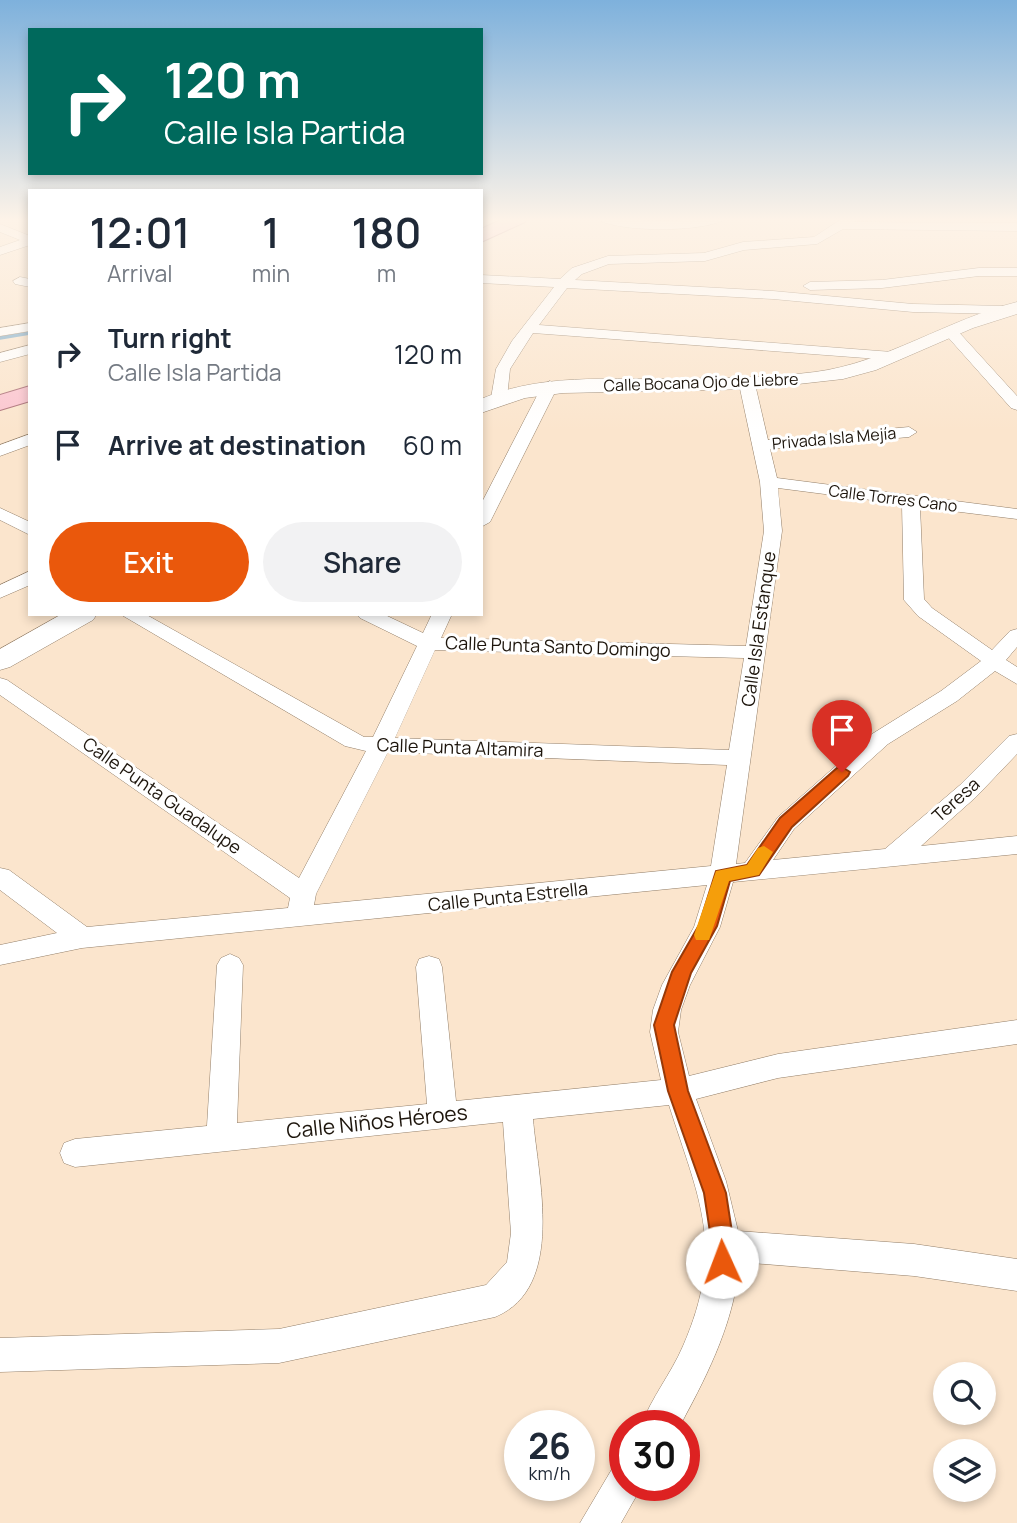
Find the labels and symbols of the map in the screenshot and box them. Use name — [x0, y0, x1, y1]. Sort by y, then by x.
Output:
street label: Calle Bocana Ojo de Liebre — [603, 368, 799, 396]
street label: Privada Isla Mejía — [771, 422, 897, 454]
street label: Calle Torres Cano — [827, 479, 959, 517]
street label: Calle Isla Estanque — [735, 550, 781, 708]
street label: Calle Punta Santo Domingo — [445, 630, 671, 662]
pin — [812, 700, 872, 772]
street label: Calle Punta Guadalupe — [78, 731, 247, 859]
street label: Calle Punta Altamira — [376, 732, 544, 762]
street label: Teresa — [926, 772, 984, 827]
street label: Calle Punta Estrella — [427, 876, 589, 916]
street label: Calle Niños Héroes — [285, 1098, 469, 1144]
position arrow — [685, 1225, 759, 1299]
speed limit sign: 30 — [609, 1410, 700, 1501]

